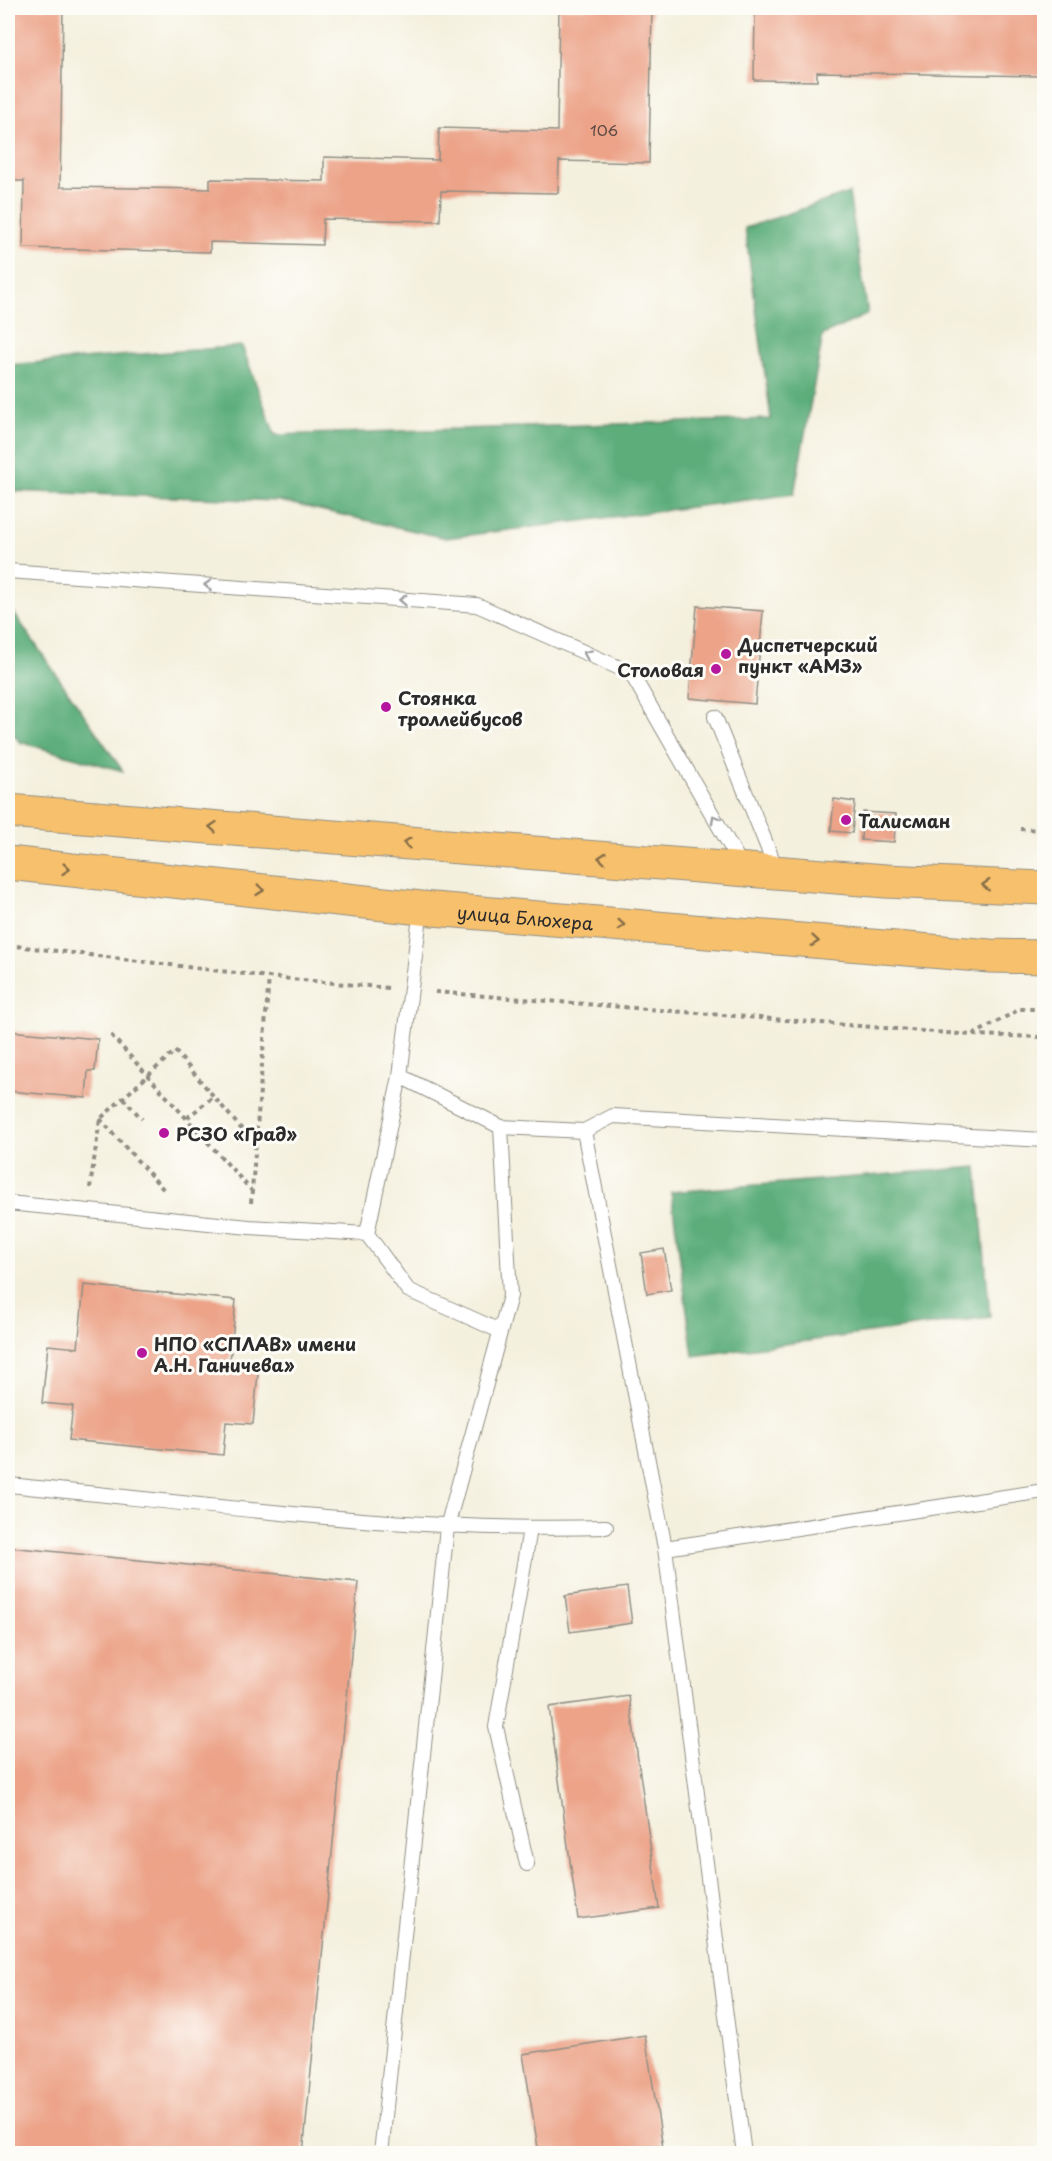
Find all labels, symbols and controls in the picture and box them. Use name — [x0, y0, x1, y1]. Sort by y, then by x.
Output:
house number: 106 — [590, 118, 618, 141]
one-way arrow — [204, 579, 213, 592]
one-way arrow — [398, 593, 407, 606]
place label: Диспетчерский пункт «АМЗ» — [737, 631, 878, 679]
marker: Диспетчерский пункт «АМЗ» — [719, 647, 733, 661]
one-way arrow — [583, 649, 594, 661]
place label: Столовая — [617, 656, 704, 683]
marker: Столовая — [709, 662, 723, 676]
place label: Стоянка троллейбусов — [398, 684, 523, 732]
marker: Стоянка троллейбусов — [379, 700, 393, 714]
place label: Талисман — [858, 807, 951, 834]
marker: Талисман — [839, 813, 853, 827]
one-way arrow — [711, 815, 722, 825]
one-way arrow — [209, 821, 218, 834]
one-way arrow — [403, 837, 412, 850]
one-way arrow — [597, 852, 606, 865]
one-way arrow — [61, 862, 70, 875]
one-way arrow — [982, 879, 991, 892]
one-way arrow — [255, 883, 264, 896]
street label: улица Блюхера — [456, 898, 595, 936]
one-way arrow — [616, 918, 625, 931]
one-way arrow — [811, 934, 820, 947]
place label: РСЗО «Град» — [176, 1120, 297, 1147]
marker: РСЗО «Град» — [157, 1126, 171, 1140]
place label: НПО «СПЛАВ» имени А.Н. Ганичева» — [154, 1330, 356, 1378]
marker: НПО «СПЛАВ» имени А.Н. Ганичева» — [135, 1346, 149, 1360]

